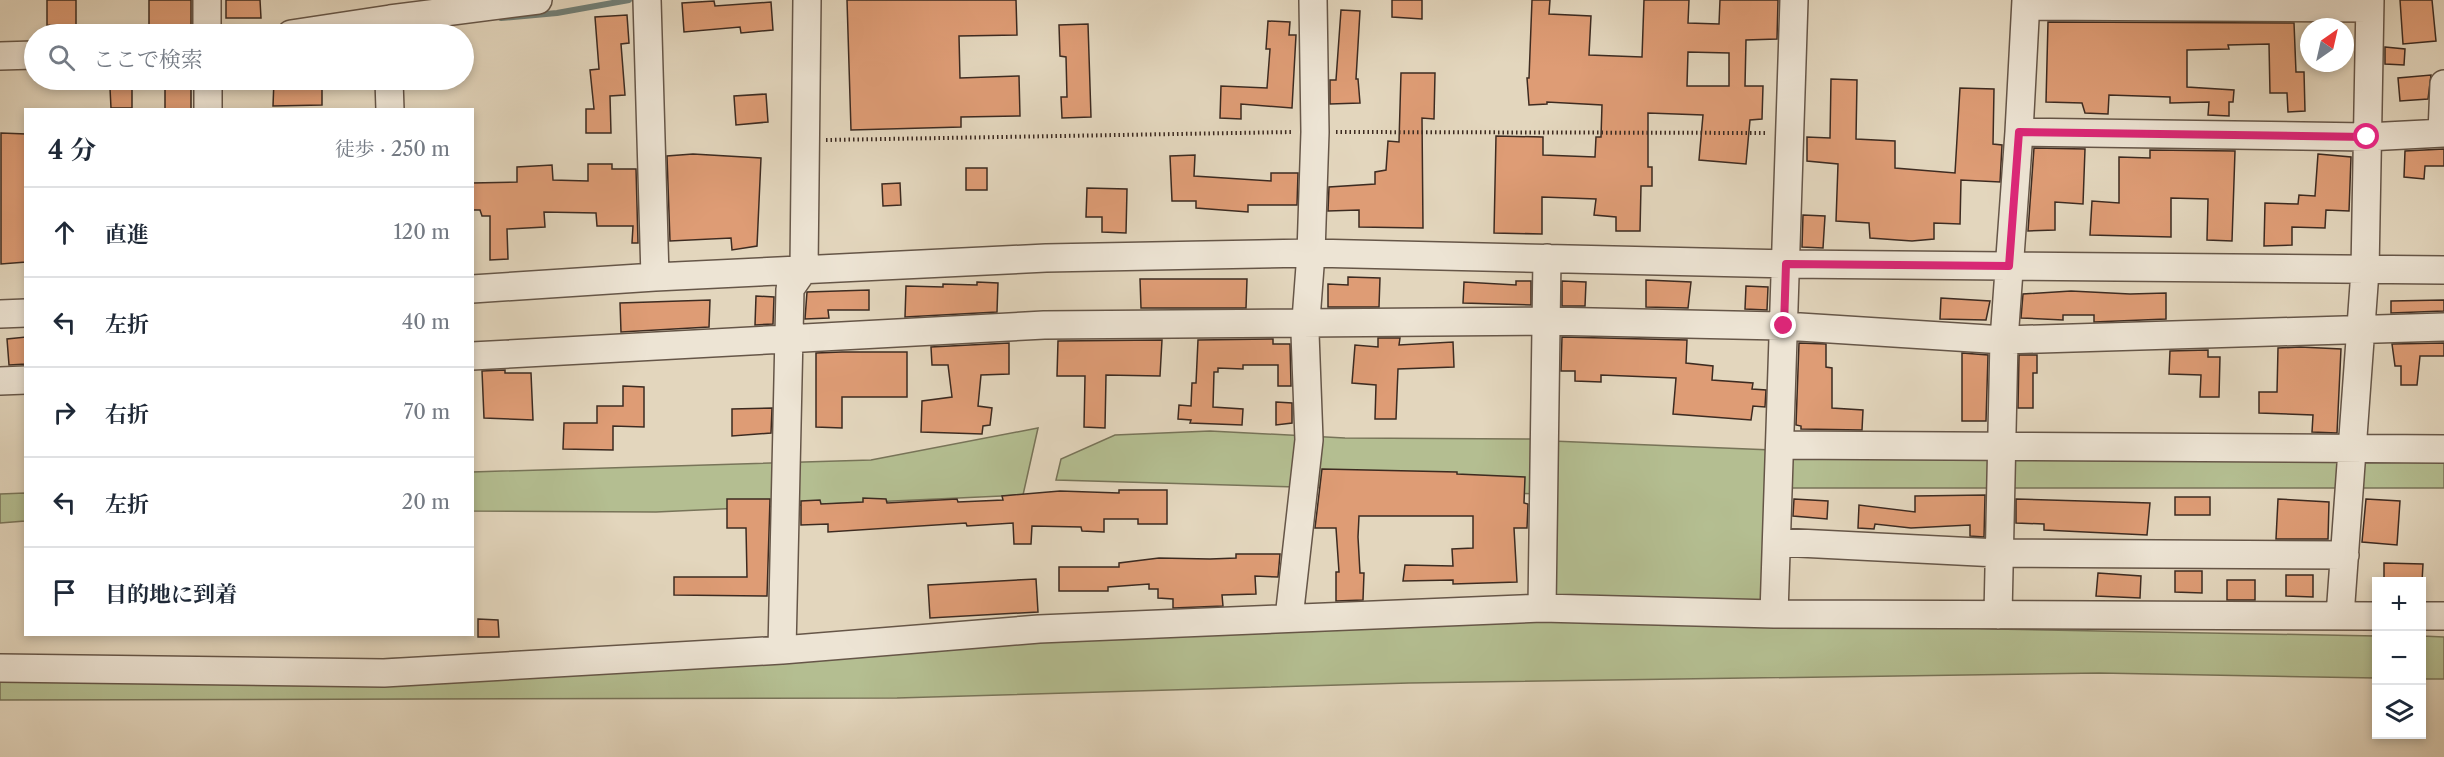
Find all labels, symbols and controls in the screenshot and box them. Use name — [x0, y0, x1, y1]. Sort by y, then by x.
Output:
north arrow — [2300, 18, 2354, 72]
search box — [24, 24, 474, 90]
icon: search — [45, 41, 78, 74]
text: ここで検索 — [93, 46, 203, 73]
route start — [2353, 123, 2379, 149]
text: 4 分 — [48, 134, 96, 166]
text: 徒歩 · 250 m — [335, 137, 450, 161]
icon: ahead — [48, 216, 81, 249]
text: 120 m — [393, 220, 450, 244]
text: 直進 — [105, 221, 149, 248]
icon: left — [48, 306, 81, 339]
text: 40 m — [402, 310, 450, 334]
text: 左折 — [105, 311, 149, 338]
route end — [1770, 312, 1796, 338]
icon: right — [48, 396, 81, 429]
text: 70 m — [404, 400, 450, 424]
text: 右折 — [105, 401, 149, 428]
icon: left — [48, 486, 81, 519]
text: 20 m — [402, 490, 450, 514]
text: 左折 — [105, 491, 149, 518]
icon: arrive — [48, 576, 81, 609]
map controls — [2372, 577, 2426, 739]
button: + — [2372, 577, 2426, 631]
text: 目的地に到着 — [105, 581, 237, 608]
button: − — [2372, 631, 2426, 685]
button: layers — [2372, 685, 2426, 739]

